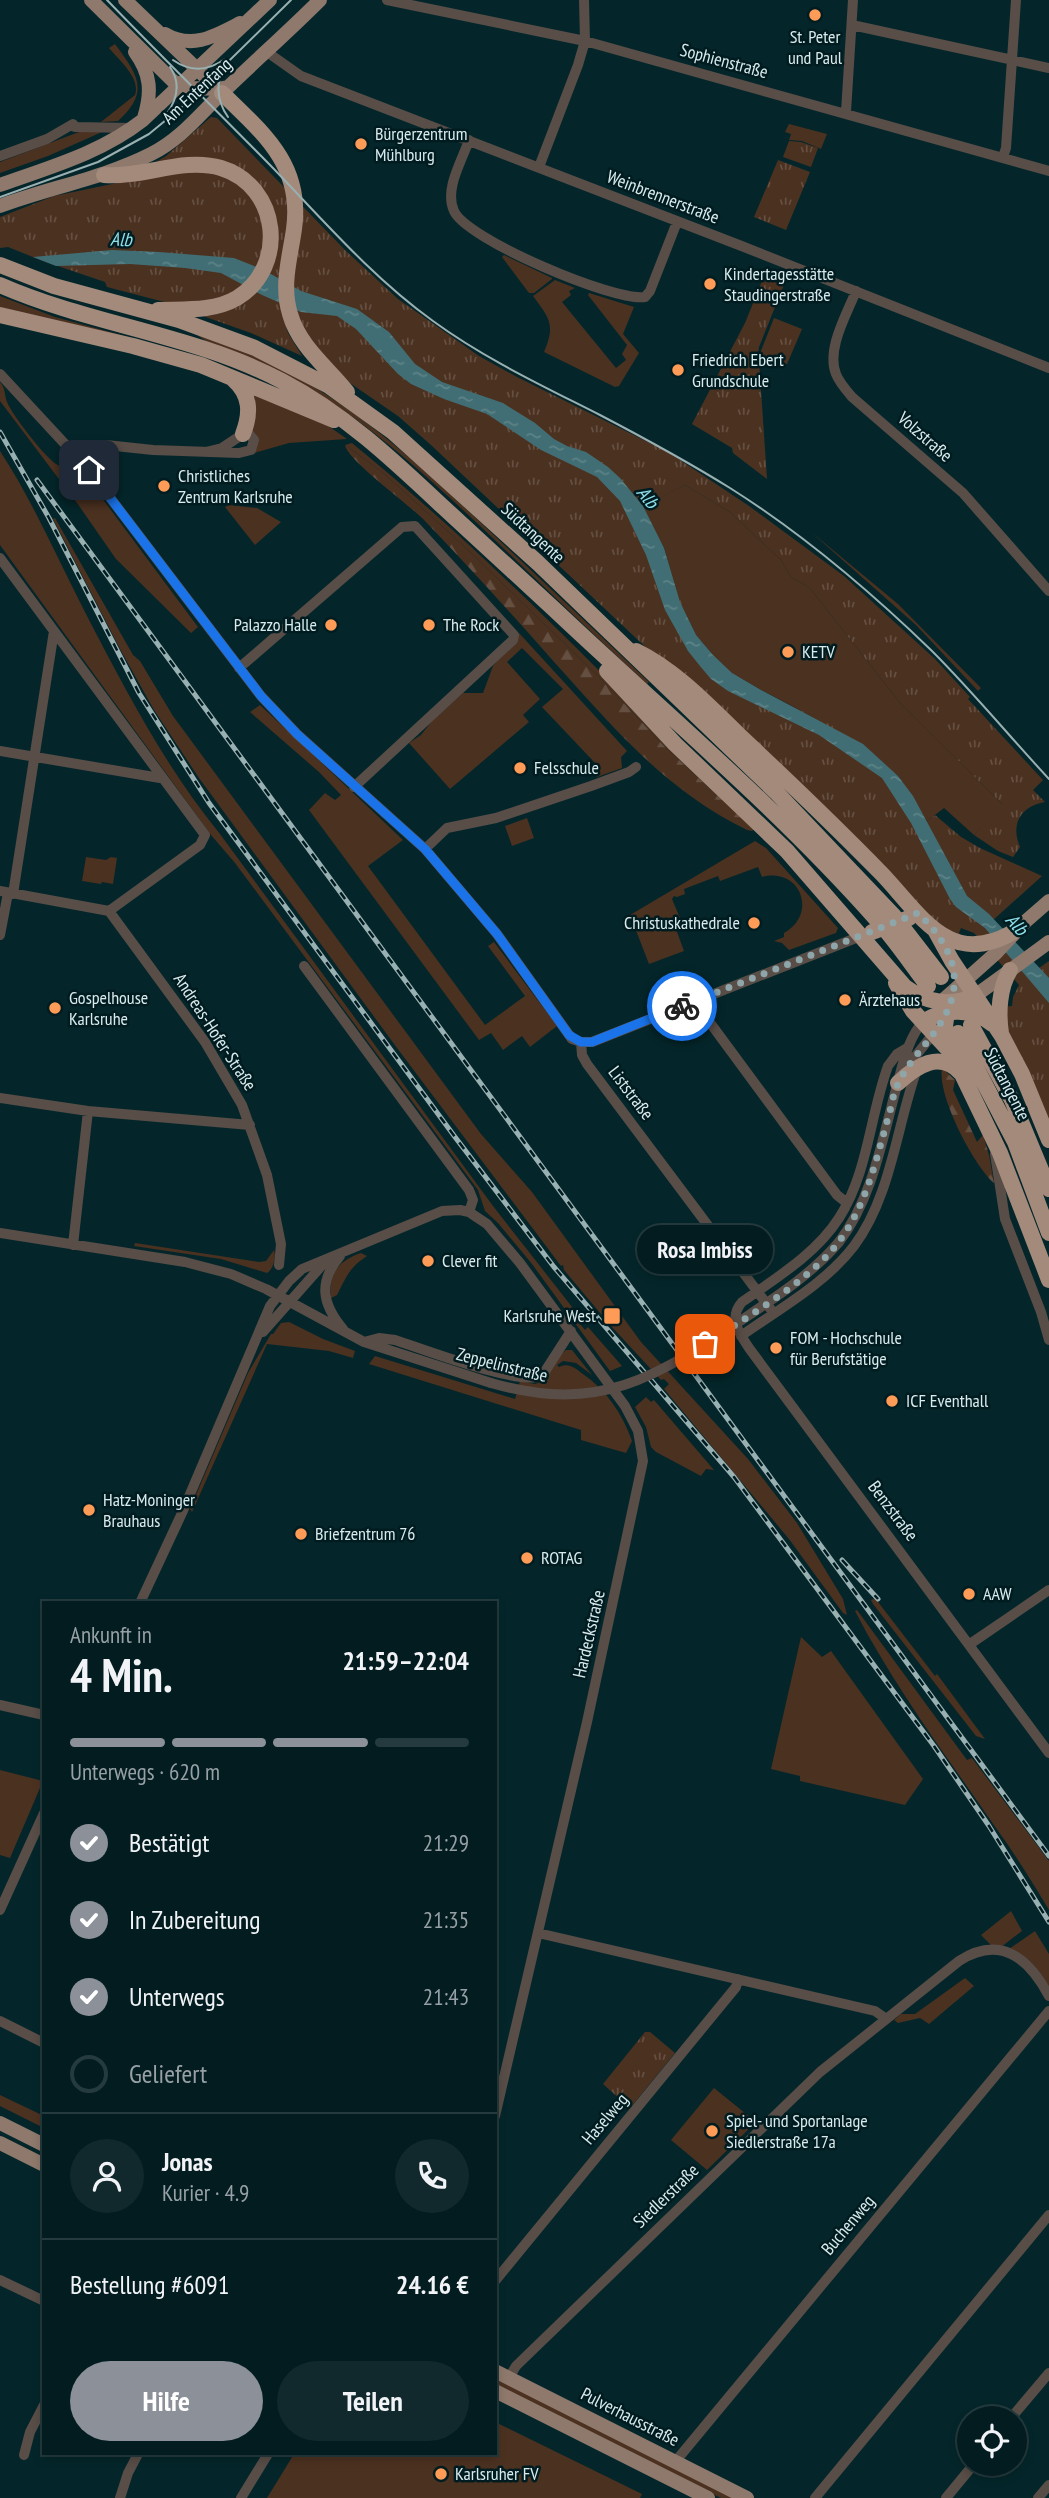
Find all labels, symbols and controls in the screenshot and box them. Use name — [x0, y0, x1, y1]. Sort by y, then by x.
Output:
marker: St. Peter und Paul — [807, 7, 823, 23]
place label: St. Peter und Paul — [788, 25, 843, 69]
street label: Sophienstraße — [678, 38, 771, 83]
street label: Am Entenfang — [157, 52, 236, 129]
place label: Bürgerzentrum Mühlburg — [375, 122, 467, 166]
marker: Bürgerzentrum Mühlburg — [353, 136, 369, 152]
street label: Weinbrennerstraße — [604, 165, 723, 228]
water label: Alb — [110, 227, 134, 251]
place label: Kindertagesstätte Staudingerstraße — [724, 262, 834, 306]
marker: Kindertagesstätte Staudingerstraße — [702, 276, 718, 292]
place label: Friedrich Ebert Grundschule — [692, 348, 784, 392]
marker: Friedrich Ebert Grundschule — [670, 362, 686, 378]
street label: Volzstraße — [892, 406, 958, 467]
pin — [59, 440, 119, 500]
icon: home — [70, 451, 108, 489]
place label: Christliches Zentrum Karlsruhe — [178, 464, 293, 508]
marker: Christliches Zentrum Karlsruhe — [156, 478, 172, 494]
water label: Alb — [632, 481, 665, 514]
street label: Südtangente — [497, 497, 570, 568]
place label: Palazzo Halle — [234, 613, 317, 636]
place label: The Rock — [443, 613, 499, 636]
marker: Palazzo Halle — [323, 617, 339, 633]
marker: The Rock — [421, 617, 437, 633]
place label: KETV — [802, 640, 835, 663]
marker: KETV — [780, 644, 796, 660]
place label: Felsschule — [534, 756, 599, 779]
marker: Felsschule — [512, 760, 528, 776]
water label: Alb — [1001, 908, 1034, 941]
place label: Christuskathedrale — [624, 911, 740, 934]
marker: Christuskathedrale — [746, 915, 762, 931]
street label: Andreas-Hofer-Straße — [169, 969, 262, 1095]
courier — [647, 971, 717, 1041]
place label: Gospelhouse Karlsruhe — [69, 986, 148, 1030]
icon: bike — [663, 987, 701, 1025]
place label: Ärztehaus — [859, 988, 920, 1011]
marker: Ärztehaus — [837, 992, 853, 1008]
marker: Gospelhouse Karlsruhe — [47, 1000, 63, 1016]
street label: Südtangente — [979, 1043, 1036, 1124]
street label: Liststraße — [604, 1061, 659, 1124]
callout: Rosa Imbiss — [637, 1225, 773, 1274]
text: Rosa Imbiss — [657, 1235, 753, 1264]
place label: Clever fit — [442, 1249, 498, 1272]
marker: Clever fit — [420, 1253, 436, 1269]
place label: Karlsruhe West — [504, 1304, 596, 1327]
marker: Karlsruhe West — [602, 1306, 622, 1326]
pin — [675, 1314, 735, 1374]
icon: bag — [686, 1325, 724, 1363]
place label: FOM - Hochschule für Berufstätige — [790, 1326, 902, 1370]
marker: FOM - Hochschule für Berufstätige — [768, 1340, 784, 1356]
street label: Zeppelinstraße — [454, 1342, 550, 1387]
place label: ICF Eventhall — [906, 1389, 989, 1412]
marker: ICF Eventhall — [884, 1393, 900, 1409]
street label: Benzstraße — [863, 1476, 924, 1545]
place label: Hatz-Moninger Brauhaus — [103, 1488, 195, 1532]
marker: Hatz-Moninger Brauhaus — [81, 1502, 97, 1518]
place label: Briefzentrum 76 — [315, 1522, 415, 1545]
marker: Briefzentrum 76 — [293, 1526, 309, 1542]
place label: ROTAG — [541, 1546, 583, 1569]
marker: ROTAG — [519, 1550, 535, 1566]
place label: AAW — [983, 1582, 1012, 1605]
marker: AAW — [961, 1586, 977, 1602]
street label: Hardeckstraße — [567, 1588, 610, 1680]
text: Ankunft in — [70, 1620, 152, 1649]
text: 21:59–22:04 — [342, 1644, 469, 1677]
text: 4 Min. — [70, 1645, 173, 1705]
text: Unterwegs · 620 m — [70, 1757, 220, 1786]
icon: check — [70, 1824, 108, 1862]
text: Bestätigt — [129, 1826, 210, 1859]
text: 21:29 — [423, 1828, 469, 1857]
icon: check — [70, 1901, 108, 1939]
text: In Zubereitung — [129, 1903, 260, 1936]
text: 21:35 — [423, 1905, 469, 1934]
icon: check — [70, 1978, 108, 2016]
text: Unterwegs — [129, 1980, 224, 2013]
text: 21:43 — [423, 1982, 469, 2011]
text: Geliefert — [129, 2057, 207, 2090]
street label: Haselweg — [576, 2088, 633, 2149]
place label: Spiel- und Sportanlage Siedlerstraße 17a — [726, 2109, 868, 2153]
marker: Spiel- und Sportanlage Siedlerstraße 17a — [704, 2123, 720, 2139]
button: person — [70, 2139, 144, 2213]
button: phone — [395, 2139, 469, 2213]
text: Jonas — [162, 2145, 213, 2178]
street label: Siedlerstraße — [628, 2159, 703, 2233]
text: Kurier · 4.9 — [162, 2178, 249, 2207]
street label: Buchenweg — [816, 2190, 879, 2259]
text: Bestellung #6091 — [70, 2268, 230, 2301]
text: 24.16 € — [396, 2268, 469, 2301]
button: Hilfe — [70, 2361, 263, 2441]
button: Teilen — [277, 2361, 469, 2441]
street label: Pulverhausstraße — [577, 2382, 683, 2451]
map controls — [957, 2406, 1027, 2476]
button: locate — [957, 2406, 1027, 2476]
place label: Karlsruher FV — [455, 2462, 539, 2485]
marker: Karlsruher FV — [433, 2466, 449, 2482]

